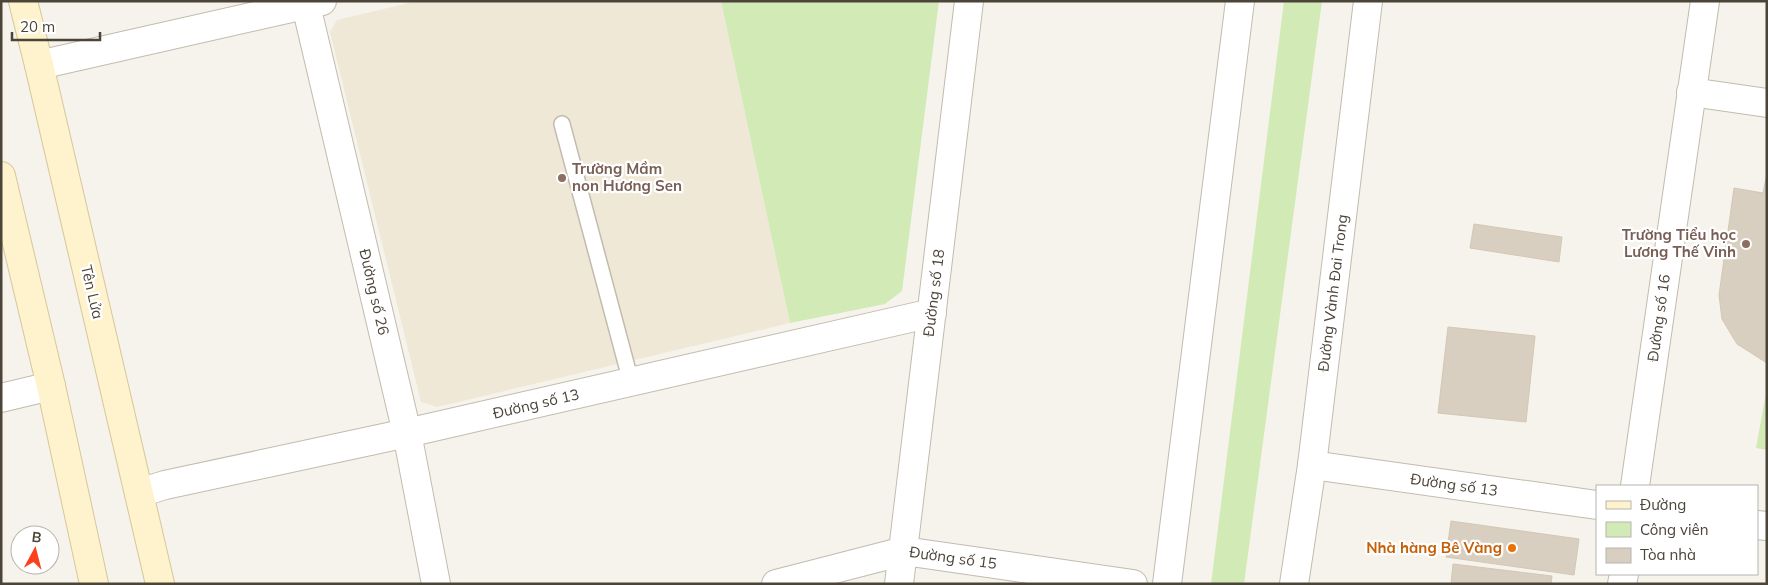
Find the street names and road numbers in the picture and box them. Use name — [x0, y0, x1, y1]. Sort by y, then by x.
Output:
street label: Đường Vành Đai Trong — [1313, 213, 1352, 373]
street label: Đường số 26 — [355, 247, 394, 337]
street label: Đường số 18 — [919, 248, 948, 338]
street label: Tên Lửa — [77, 263, 108, 321]
street label: Đường số 16 — [1643, 273, 1674, 363]
street label: Đường số 13 — [491, 384, 581, 423]
street label: Đường số 13 — [1409, 469, 1499, 500]
street label: Đường số 15 — [908, 542, 998, 573]

